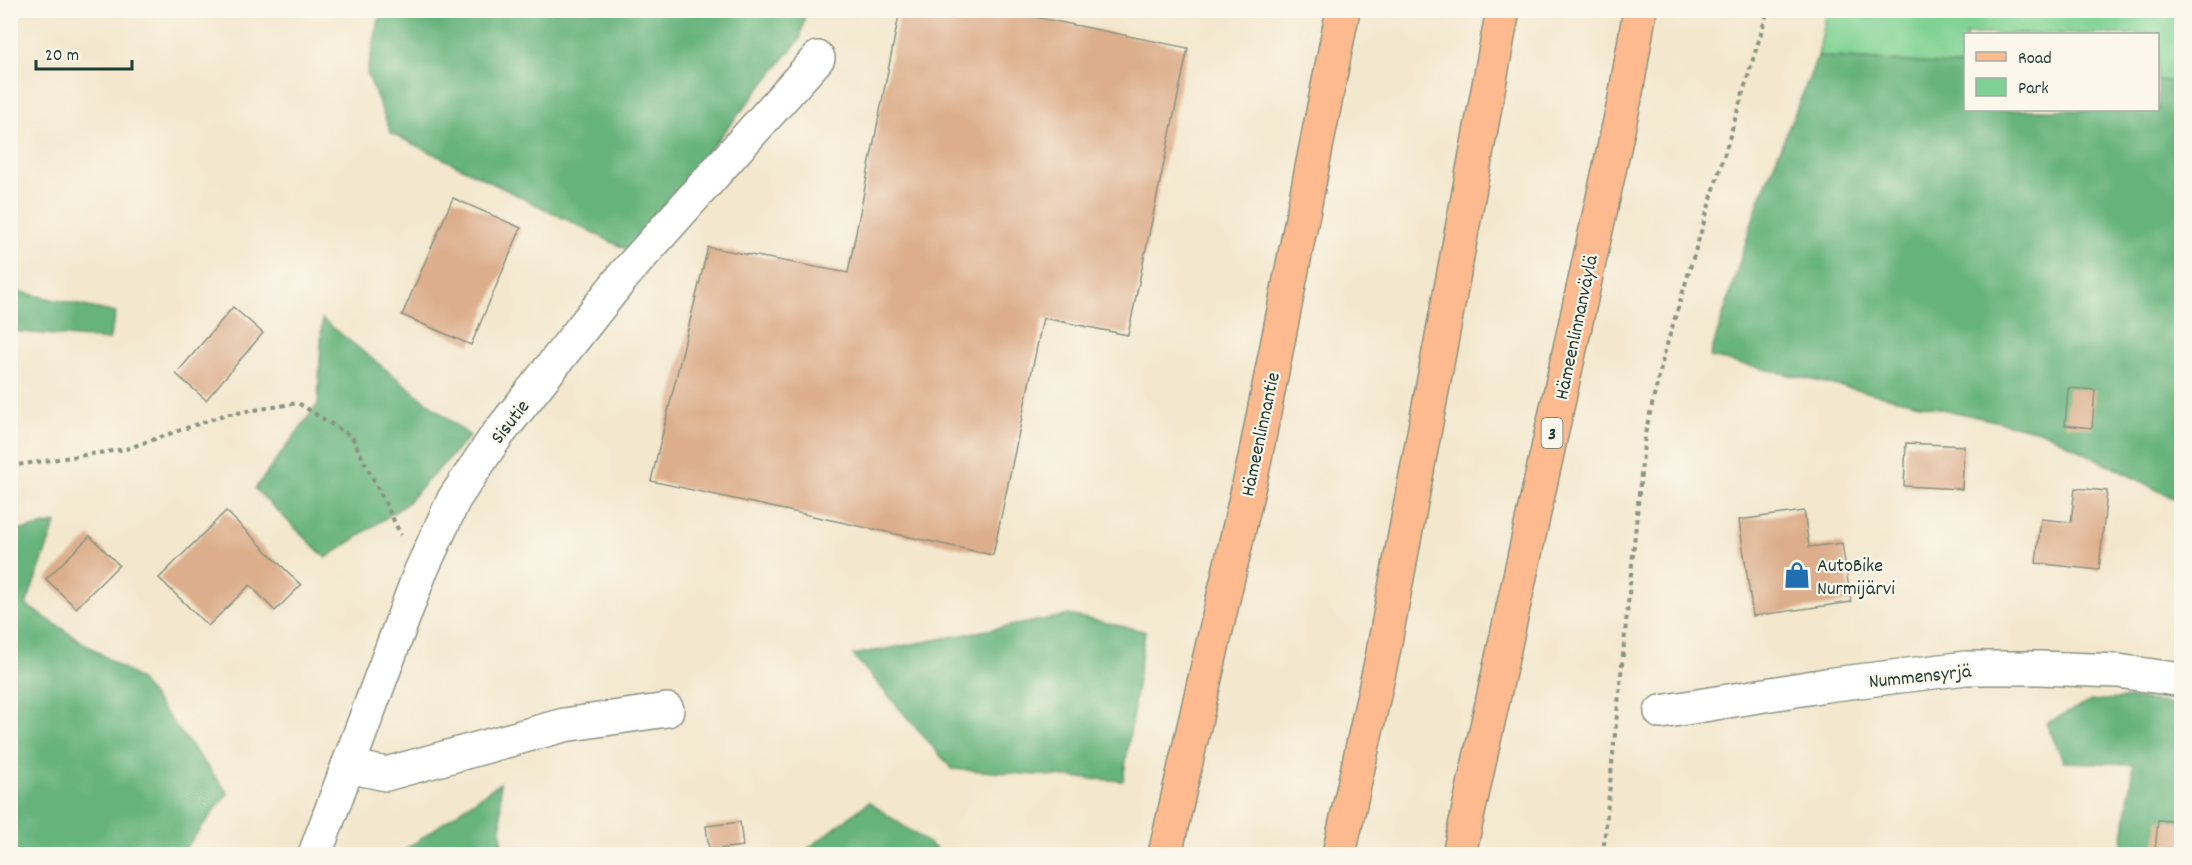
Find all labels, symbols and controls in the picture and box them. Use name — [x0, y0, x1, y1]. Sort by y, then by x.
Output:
scale bar — [36, 33, 132, 71]
legend — [1964, 33, 2159, 111]
text: 20 m — [45, 44, 79, 69]
text: Road — [2018, 47, 2052, 72]
text: Park — [2018, 77, 2049, 102]
street label: Hämeenlinnanväylä — [1549, 253, 1607, 403]
street label: Hämeenlinnantie — [1235, 370, 1289, 499]
street label: Sisutie — [485, 395, 538, 451]
road number: 3 — [1542, 418, 1562, 448]
place label: AutoBike Nurmijärvi — [1817, 553, 1895, 604]
shop icon: AutoBike Nurmijärvi — [1782, 560, 1812, 590]
street label: Nummensyrjä — [1868, 659, 1973, 697]

